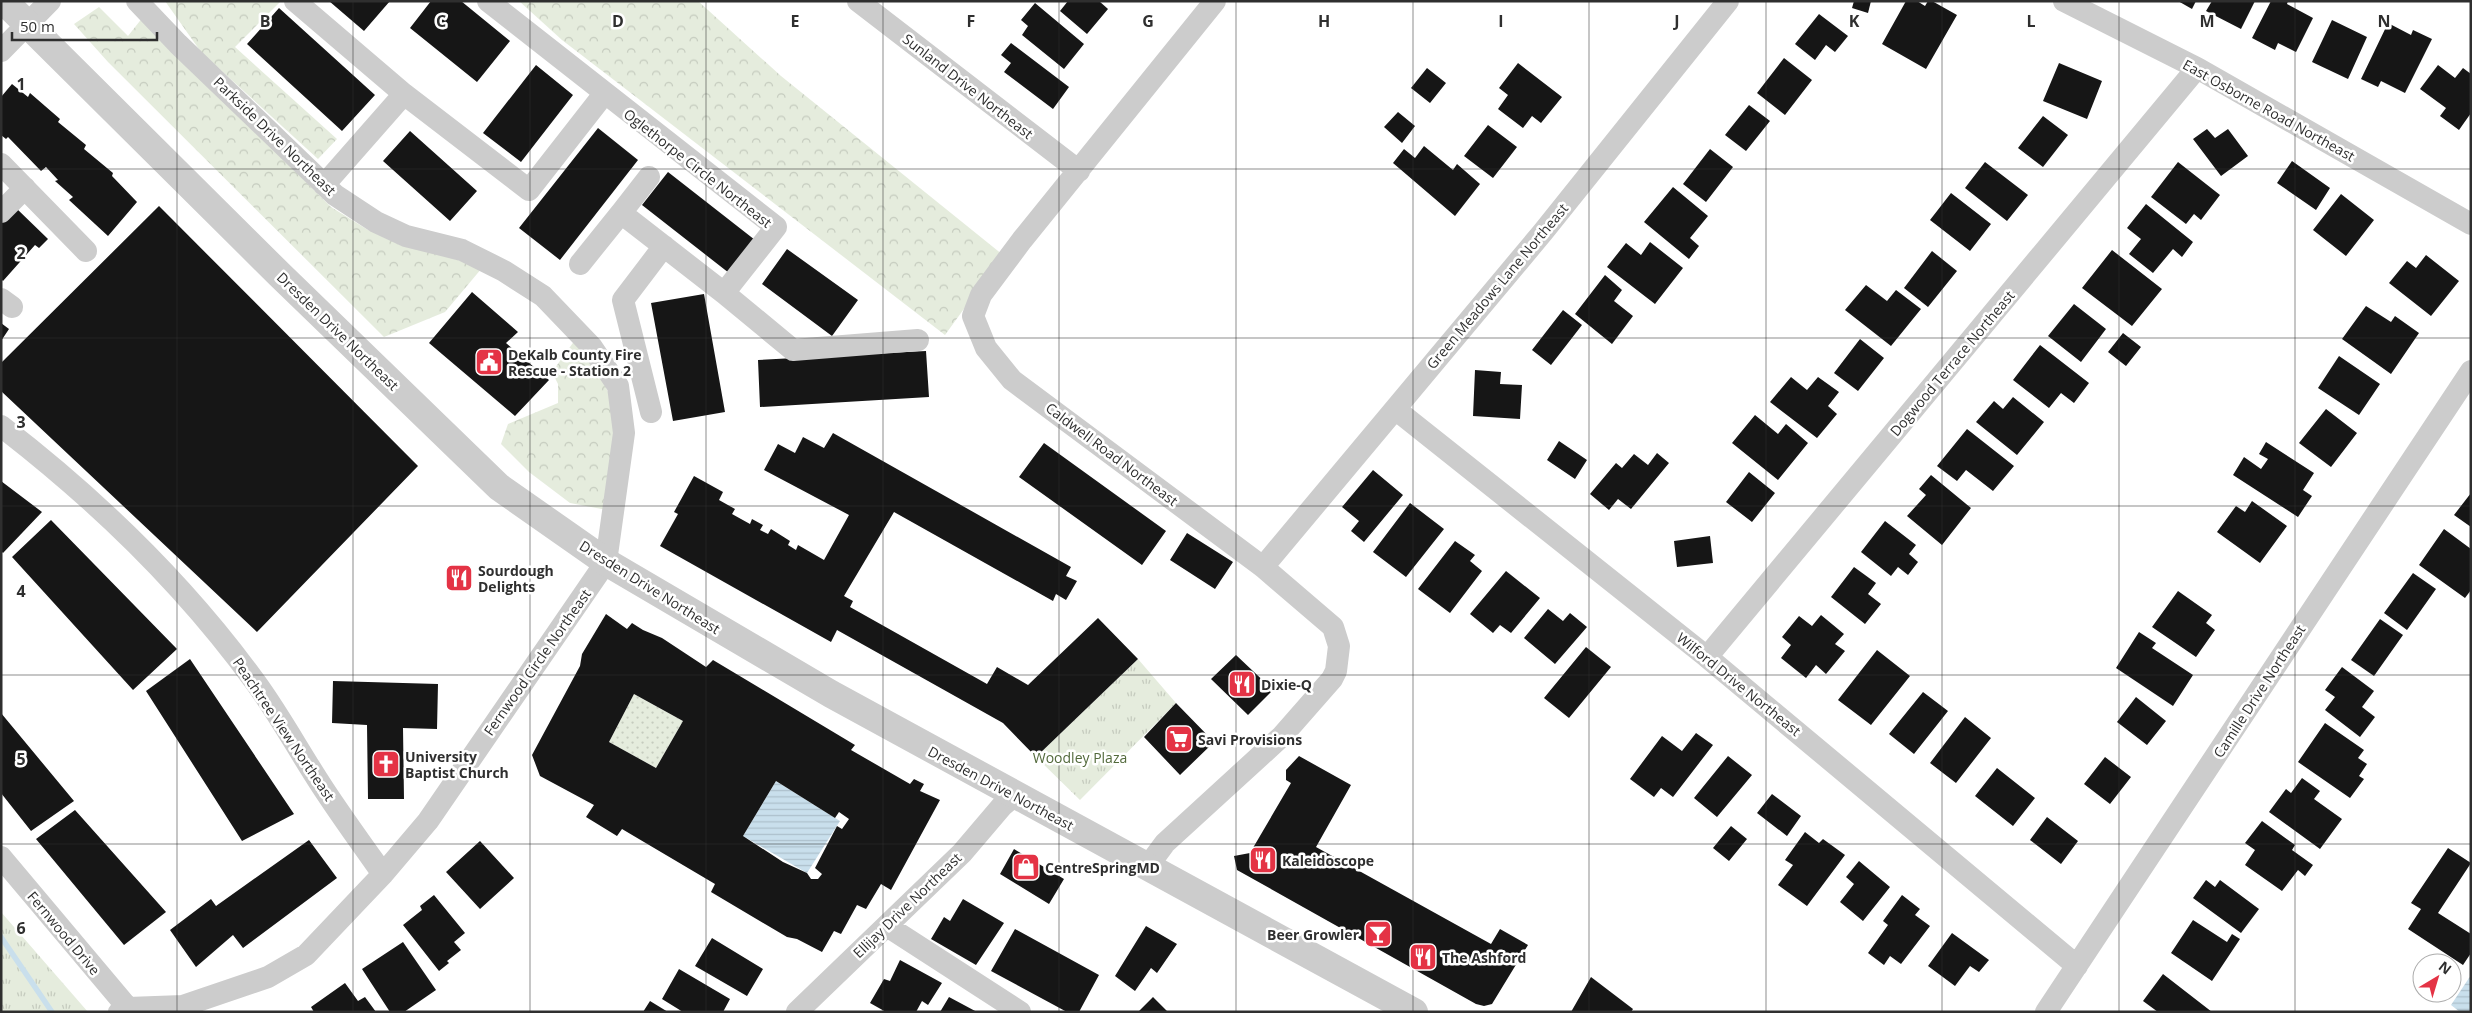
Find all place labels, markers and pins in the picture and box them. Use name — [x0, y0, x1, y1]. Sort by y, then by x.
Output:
place label: DeKalb County Fire Rescue - Station 2 — [508, 345, 641, 380]
public building icon: DeKalb County Fire Rescue - Station 2 — [474, 347, 504, 377]
place label: Sourdough Delights — [478, 561, 554, 596]
restaurant icon: Sourdough Delights — [444, 563, 474, 593]
restaurant icon: Dixie-Q — [1227, 669, 1257, 699]
place label: Dixie-Q — [1261, 675, 1312, 694]
supermarket icon: Savi Provisions — [1164, 724, 1194, 754]
place label: Savi Provisions — [1198, 730, 1302, 749]
place label: University Baptist Church — [405, 747, 509, 782]
church icon: University Baptist Church — [371, 749, 401, 779]
restaurant icon: Kaleidoscope — [1248, 845, 1278, 875]
place label: Kaleidoscope — [1282, 851, 1374, 870]
shop icon: CentreSpringMD — [1011, 852, 1041, 882]
place label: CentreSpringMD — [1045, 858, 1160, 877]
bar icon: Beer Growler — [1363, 919, 1393, 949]
place label: Beer Growler — [1267, 925, 1360, 944]
restaurant icon: The Ashford — [1408, 942, 1438, 972]
place label: The Ashford — [1442, 948, 1526, 967]

